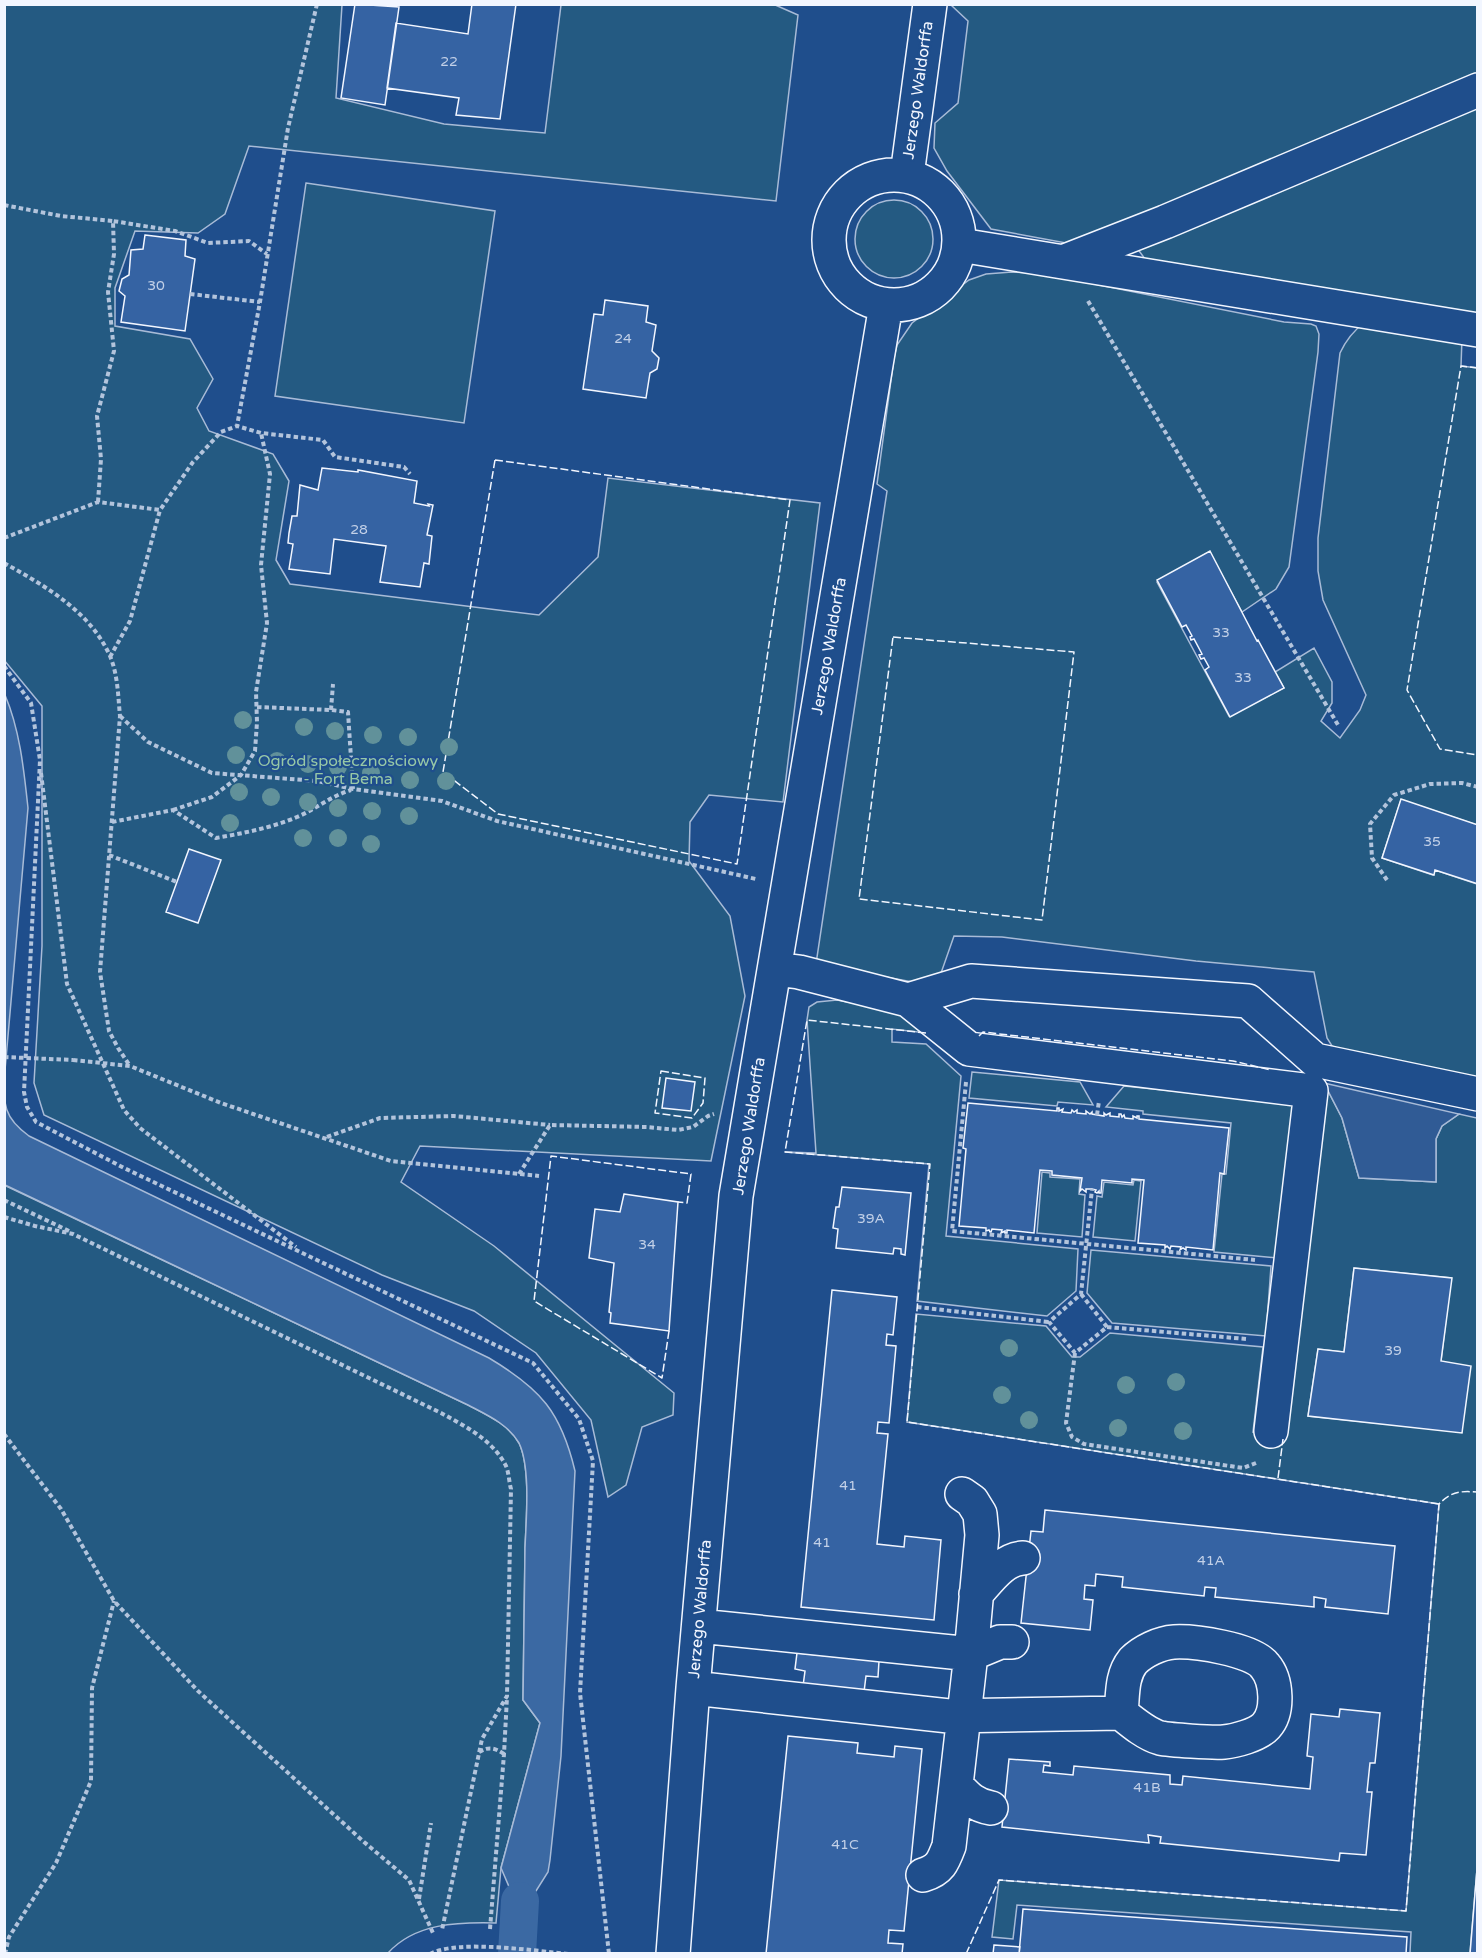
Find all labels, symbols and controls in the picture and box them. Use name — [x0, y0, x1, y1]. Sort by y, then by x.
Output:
street label: Jerzego Waldorffa — [898, 20, 938, 160]
house number: 22 — [440, 53, 458, 70]
house number: 30 — [147, 277, 165, 294]
house number: 24 — [614, 330, 632, 347]
house number: 28 — [350, 521, 368, 538]
street label: Jerzego Waldorffa — [807, 576, 851, 716]
house number: 33 — [1212, 624, 1230, 641]
house number: 33 — [1234, 669, 1252, 686]
park label: Ogród społecznościowy - Fort Bema — [258, 751, 439, 789]
house number: 35 — [1423, 833, 1441, 850]
street label: Jerzego Waldorffa — [728, 1056, 770, 1196]
house number: 39A — [857, 1210, 885, 1227]
house number: 34 — [638, 1236, 656, 1253]
house number: 39 — [1384, 1342, 1402, 1359]
house number: 41 — [839, 1477, 857, 1494]
house number: 41 — [813, 1534, 831, 1551]
street label: Jerzego Waldorffa — [684, 1539, 716, 1679]
house number: 41A — [1197, 1552, 1225, 1569]
house number: 41B — [1133, 1779, 1161, 1796]
house number: 41C — [831, 1836, 859, 1853]

